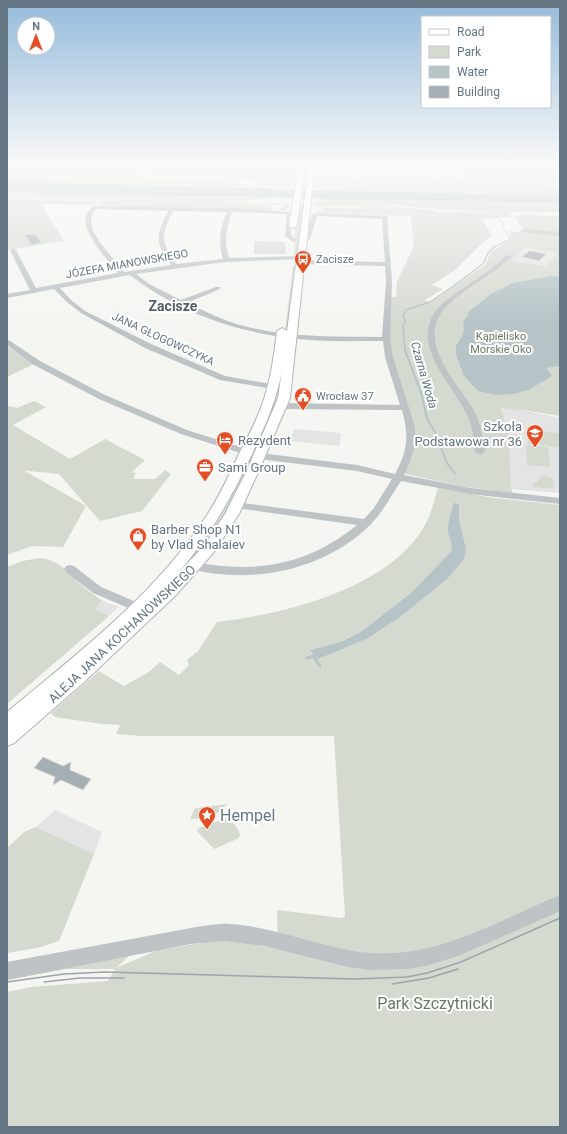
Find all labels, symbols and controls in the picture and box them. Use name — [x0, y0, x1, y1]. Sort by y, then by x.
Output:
north arrow — [16, 16, 56, 56]
legend — [421, 16, 551, 108]
text: N — [32, 20, 40, 33]
text: Road — [457, 25, 485, 39]
text: Park — [457, 45, 482, 59]
text: Water — [457, 65, 488, 79]
text: Building — [457, 85, 500, 99]
street label: JÓZEFA MIANOWSKIEGO — [65, 247, 189, 281]
bus stop icon: Zacisze — [293, 249, 313, 274]
place label: Zacisze — [316, 253, 354, 266]
district label: Zacisze — [149, 298, 198, 314]
street label: JANA GŁOGOWCZYKA — [110, 310, 217, 369]
park label: Kąpielisko Morskie Oko — [470, 330, 532, 356]
water label: Czarna Woda — [408, 340, 440, 410]
public building icon: Wrocław 37 — [293, 386, 313, 411]
place label: Wrocław 37 — [316, 390, 374, 403]
place label: Szkoła Podstawowa nr 36 — [414, 419, 522, 449]
school or university icon: Szkoła Podstawowa nr 36 — [525, 423, 545, 448]
hotel icon: Rezydent — [215, 430, 235, 455]
place label: Rezydent — [238, 433, 291, 448]
office icon: Sami Group — [195, 457, 215, 482]
place label: Sami Group — [218, 460, 286, 475]
place label: Barber Shop N1 by Vlad Shalaiev — [151, 522, 246, 552]
shop icon: Barber Shop N1 by Vlad Shalaiev — [128, 526, 148, 551]
street label: ALEJA JANA KOCHANOWSKIEGO — [45, 562, 199, 706]
place icon: Hempel — [197, 805, 217, 830]
place label: Hempel — [220, 806, 275, 825]
park label: Park Szczytnicki — [377, 994, 493, 1013]

